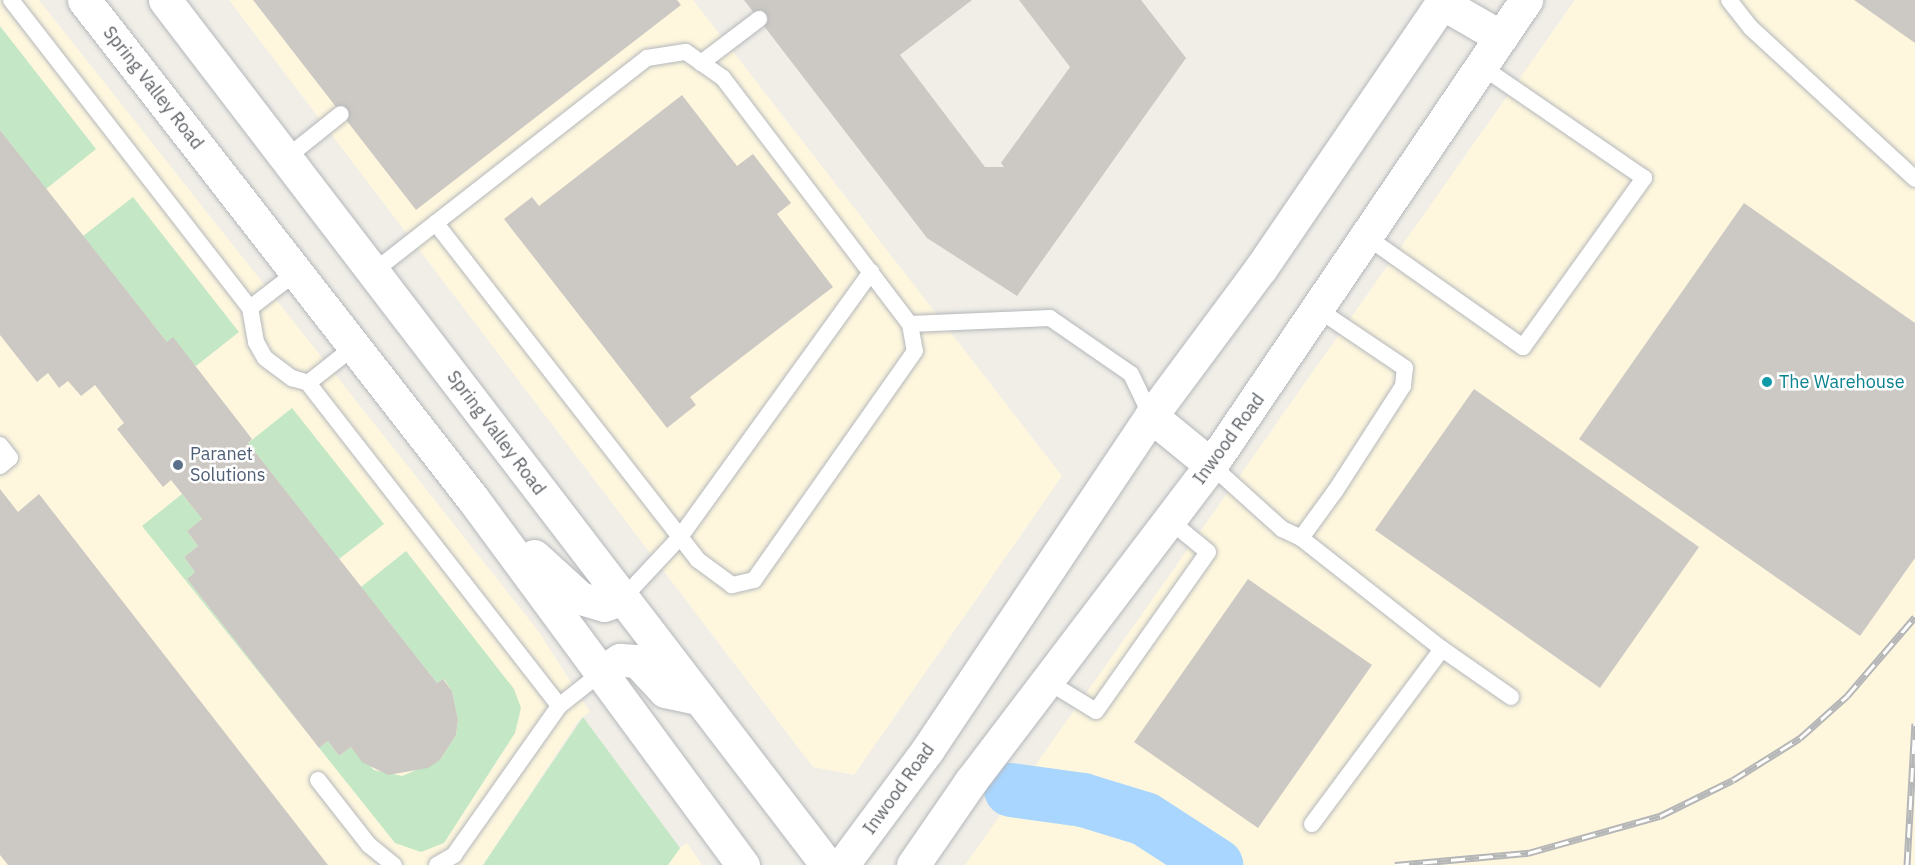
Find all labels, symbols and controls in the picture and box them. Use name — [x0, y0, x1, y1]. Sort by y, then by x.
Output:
street label: Spring Valley Road — [98, 22, 208, 154]
street label: Spring Valley Road — [442, 367, 550, 499]
place label: The Warehouse — [1779, 371, 1905, 393]
marker: The Warehouse — [1760, 375, 1774, 389]
street label: Inwood Road — [1189, 389, 1269, 489]
place label: Paranet Solutions — [190, 444, 266, 486]
marker: Paranet Solutions — [171, 458, 185, 472]
street label: Inwood Road — [859, 739, 939, 839]

